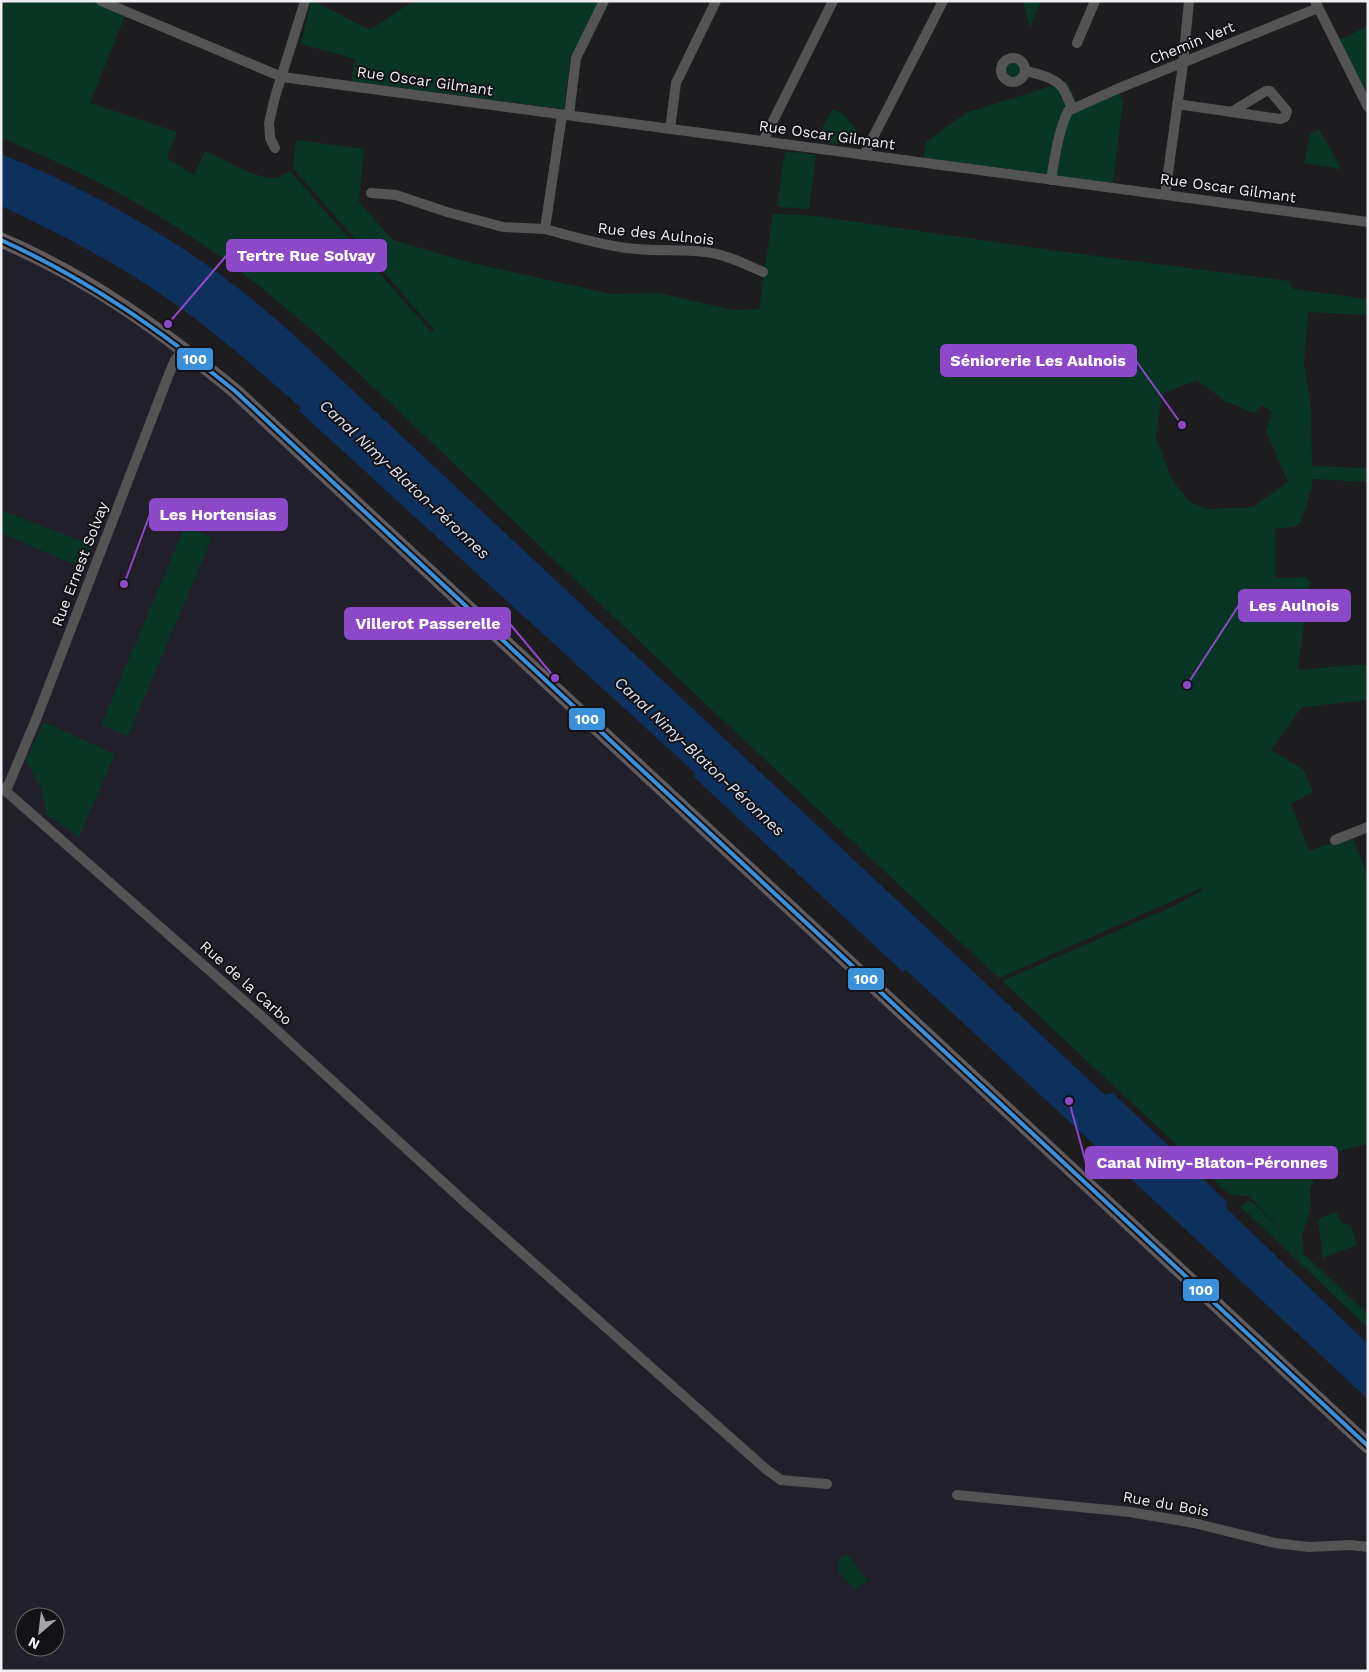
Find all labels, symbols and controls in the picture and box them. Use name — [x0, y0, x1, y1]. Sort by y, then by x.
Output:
street label: Chemin Vert — [1147, 18, 1238, 68]
street label: Rue Oscar Gilmant — [356, 63, 495, 100]
street label: Rue Oscar Gilmant — [758, 117, 897, 154]
street label: Rue Oscar Gilmant — [1159, 170, 1298, 207]
street label: Rue des Aulnois — [597, 219, 715, 249]
callout: Tertre Rue Solvay — [227, 240, 386, 271]
text: Tertre Rue Solvay — [237, 246, 376, 265]
callout: Séniorerie Les Aulnois — [941, 345, 1136, 376]
line badge: 100 — [176, 347, 214, 371]
text: 100 — [183, 351, 207, 367]
text: Séniorerie Les Aulnois — [950, 351, 1126, 370]
water label: Canal Nimy-Blaton-Péronnes — [316, 396, 493, 563]
street label: Rue Ernest Solvay — [48, 499, 112, 629]
callout: Les Hortensias — [150, 499, 287, 530]
text: Les Hortensias — [159, 505, 277, 524]
callout: Les Aulnois — [1239, 590, 1350, 621]
text: Les Aulnois — [1249, 596, 1340, 615]
callout: Villerot Passerelle — [345, 608, 510, 639]
text: Villerot Passerelle — [355, 614, 501, 633]
water label: Canal Nimy-Blaton-Péronnes — [611, 673, 788, 840]
line badge: 100 — [568, 707, 606, 731]
text: 100 — [575, 711, 599, 727]
street label: Rue de la Carbo — [196, 937, 296, 1029]
line badge: 100 — [847, 967, 885, 991]
text: 100 — [854, 971, 878, 987]
callout: Canal Nimy-Blaton-Péronnes — [1086, 1147, 1337, 1178]
text: Canal Nimy-Blaton-Péronnes — [1096, 1153, 1328, 1172]
line badge: 100 — [1182, 1278, 1220, 1302]
text: 100 — [1189, 1282, 1213, 1298]
street label: Rue du Bois — [1121, 1488, 1211, 1520]
north arrow — [15, 1607, 65, 1657]
text: N — [26, 1634, 42, 1653]

